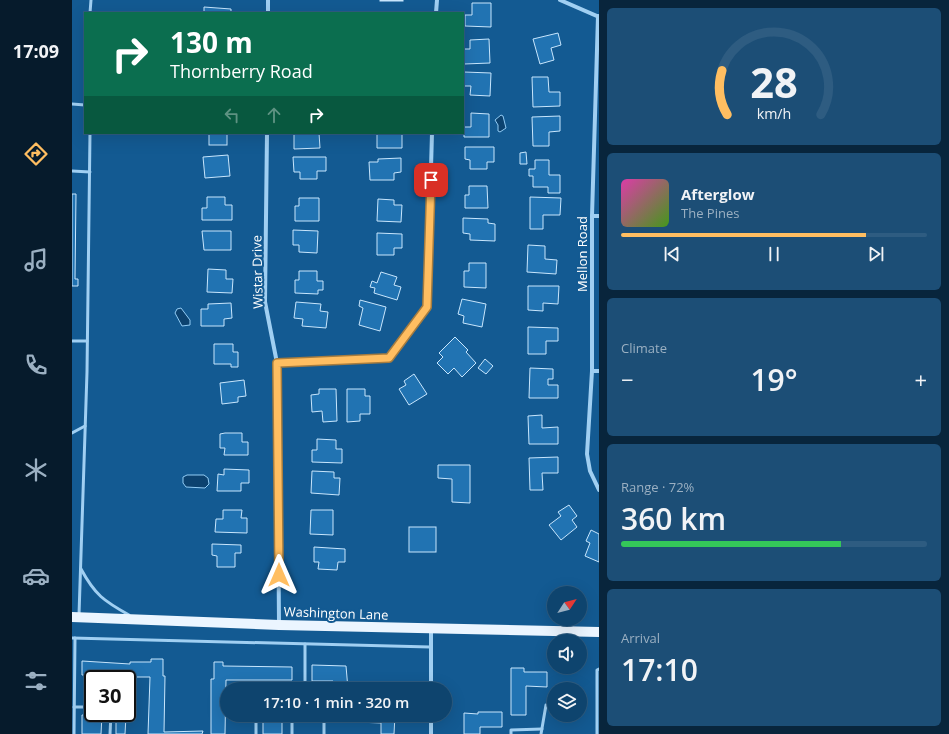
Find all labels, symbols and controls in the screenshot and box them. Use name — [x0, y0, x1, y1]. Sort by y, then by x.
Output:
text: 130 m — [170, 23, 253, 61]
icon: right — [104, 28, 156, 80]
text: 17:09 — [13, 39, 59, 63]
text: 28 — [750, 53, 798, 109]
text: Thornberry Road — [170, 59, 313, 83]
text: km/h — [757, 103, 791, 122]
icon: left — [221, 104, 243, 126]
icon: ahead — [263, 104, 285, 126]
icon: right — [305, 104, 327, 126]
icon: directions — [22, 140, 50, 168]
pin — [414, 163, 448, 197]
icon: arrive — [420, 169, 442, 191]
text: Afterglow — [681, 184, 755, 204]
text: The Pines — [681, 204, 739, 222]
street label: Mellon Road — [573, 216, 591, 292]
street label: Wistar Drive — [247, 235, 267, 309]
icon: previous — [661, 243, 683, 265]
icon: pause — [763, 243, 785, 265]
icon: next — [865, 243, 887, 265]
icon: music — [22, 246, 50, 274]
text: Climate — [621, 339, 667, 357]
icon: phone — [22, 351, 50, 379]
text: 19° — [750, 359, 798, 400]
text: − — [621, 364, 634, 394]
text: + — [914, 364, 927, 394]
icon: climate — [22, 456, 50, 484]
text: Range · 72% — [621, 478, 694, 496]
text: 360 km — [621, 498, 726, 539]
position arrow — [258, 554, 300, 596]
icon: car — [22, 562, 50, 590]
north arrow — [547, 586, 587, 626]
map controls — [547, 586, 587, 722]
street label: Washington Lane — [283, 602, 389, 624]
text: Arrival — [621, 629, 660, 647]
button: sound — [547, 634, 587, 674]
text: 17:10 — [621, 649, 698, 690]
icon: filters — [22, 667, 50, 695]
speed limit sign: 30 — [84, 670, 136, 722]
button: layers — [547, 682, 587, 722]
text: 17:10 · 1 min · 320 m — [263, 692, 409, 712]

